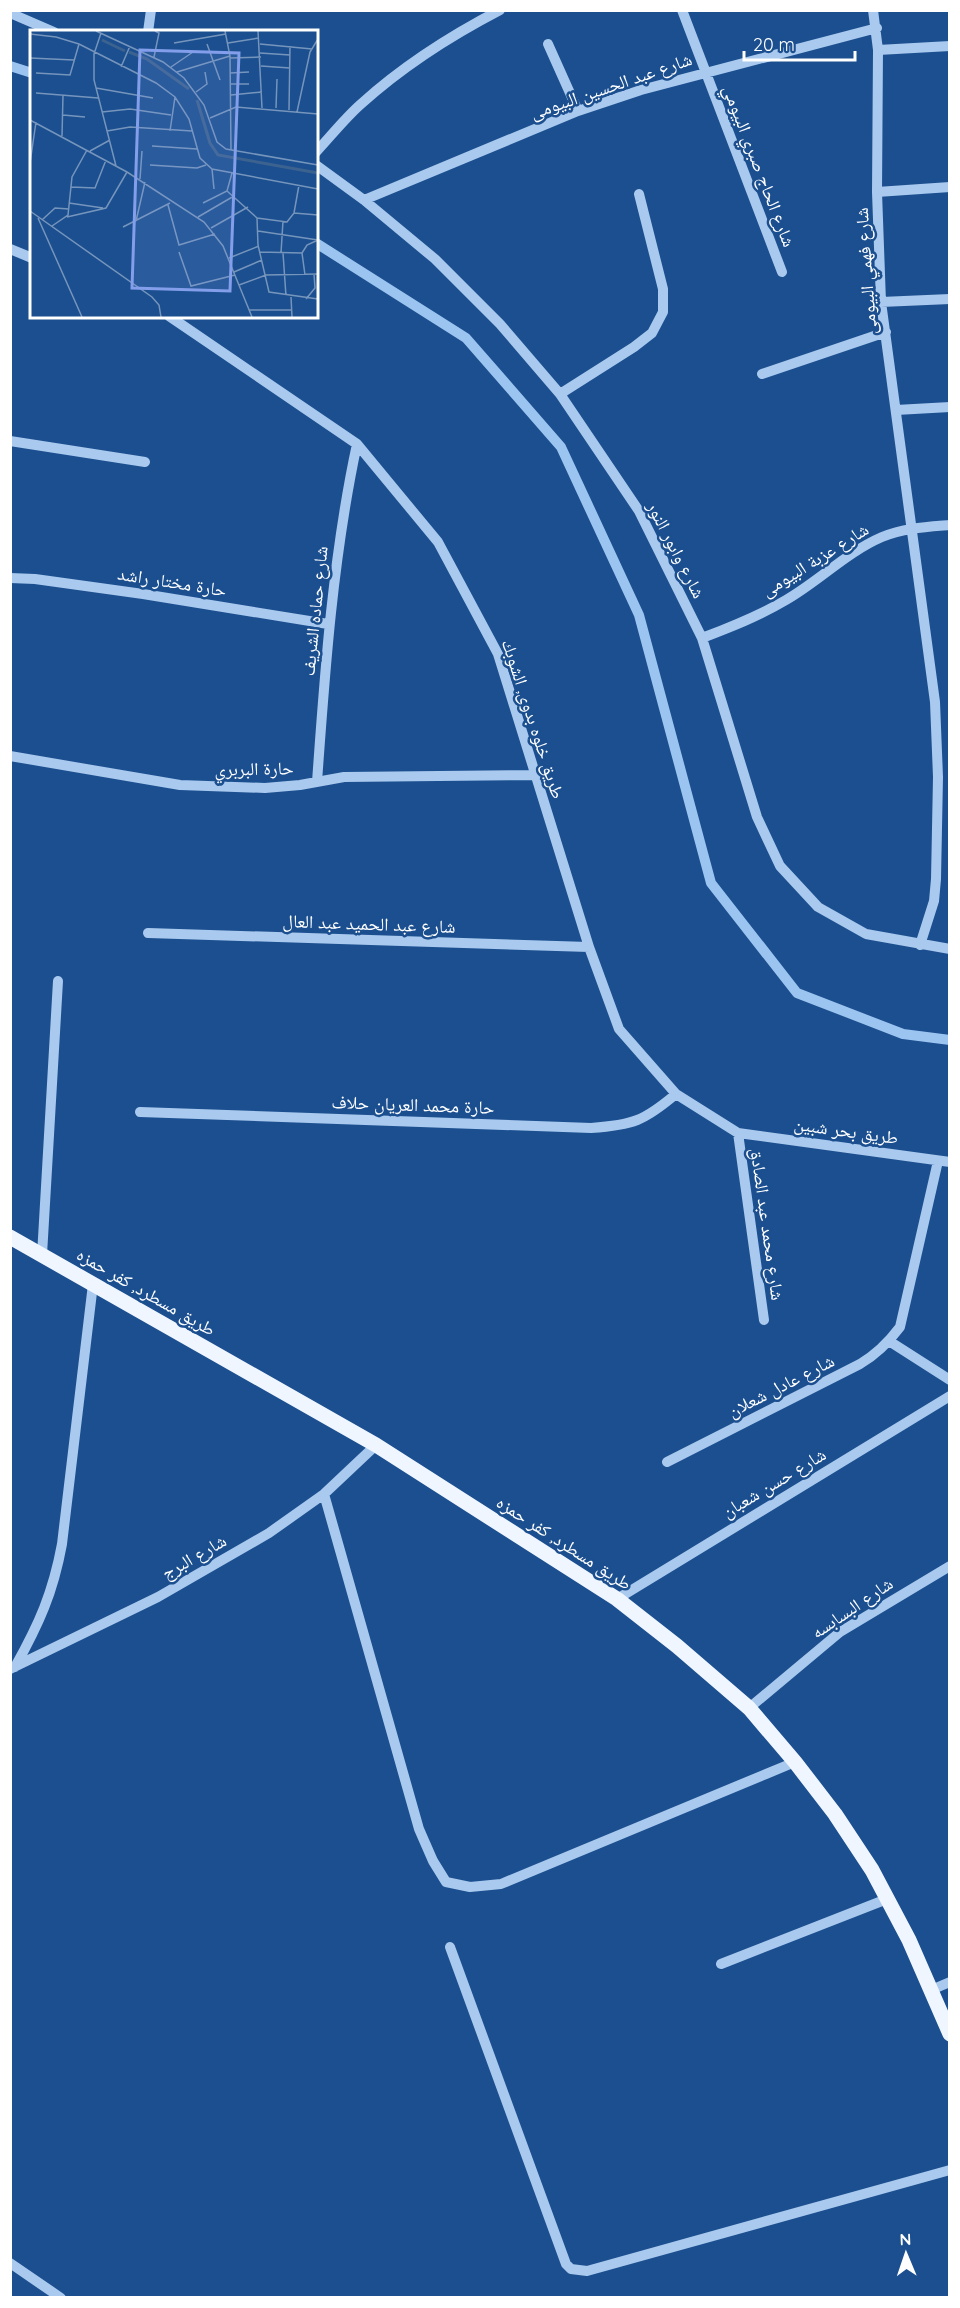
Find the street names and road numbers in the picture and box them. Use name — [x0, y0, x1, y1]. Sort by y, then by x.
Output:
street label: شارع عبد الحسين البيومى — [527, 47, 695, 124]
street label: شارع الحاج صبري البيومي — [715, 82, 801, 251]
street label: شارع فهمي البيومى — [850, 207, 885, 335]
street label: شارع وابور النور — [642, 497, 711, 602]
street label: شارع عزبة البيومى — [757, 517, 873, 602]
street label: شارع حماده الشريف — [296, 545, 333, 677]
street label: حارة مختار راشد — [116, 562, 228, 601]
street label: طريق خلوه بدوى, الشوبك — [497, 636, 570, 802]
street label: حارة البربري — [214, 756, 294, 784]
street label: شارع عبد الحميد عبد العال — [282, 909, 456, 938]
street label: حارة محمد العريان حلاف — [331, 1090, 495, 1119]
street label: طريق بحر شبين — [792, 1112, 900, 1149]
street label: شارع محمد عبد الصادق — [745, 1146, 790, 1302]
street label: طريق مسطرد, كفر حمزه — [73, 1242, 220, 1341]
street label: شارع عادل شعلان — [724, 1349, 838, 1422]
street label: شارع حسن شعبان — [717, 1442, 830, 1523]
street label: طريق مسطرد, كفر حمزه — [492, 1490, 636, 1595]
street label: شارع البرج — [157, 1529, 231, 1585]
street label: شارع البسابسه — [806, 1572, 897, 1643]

